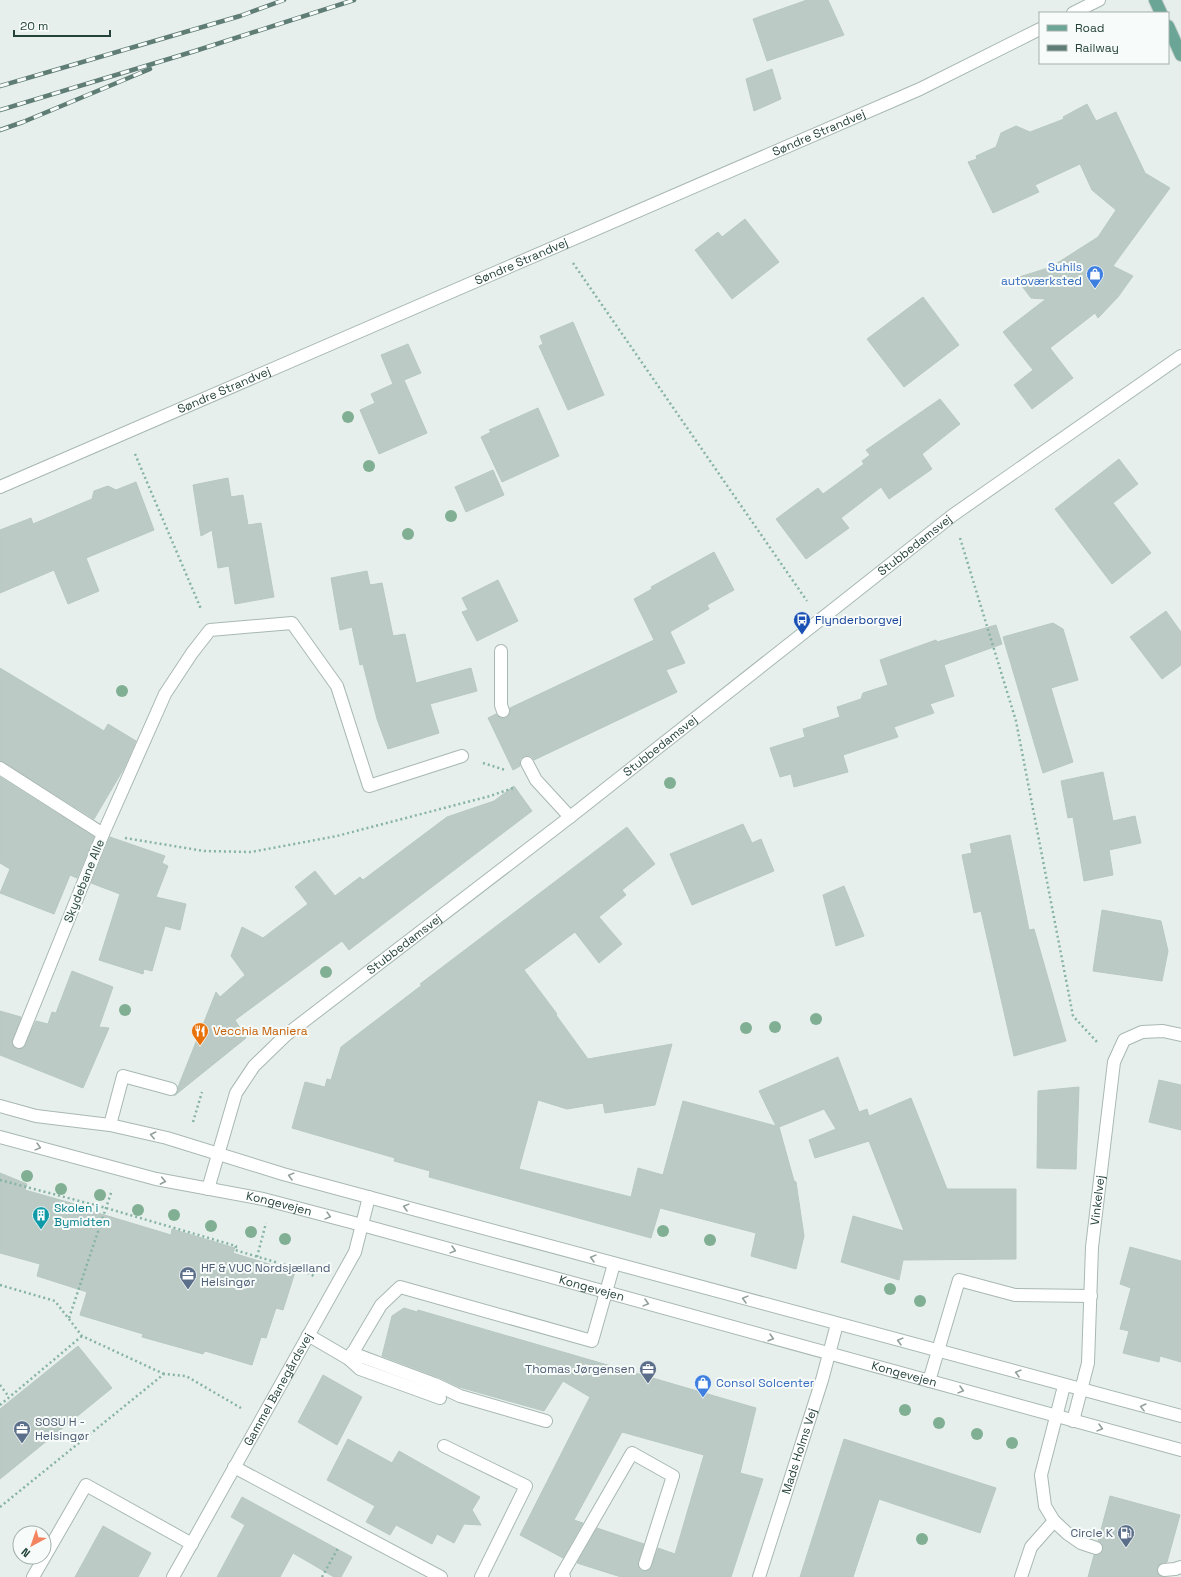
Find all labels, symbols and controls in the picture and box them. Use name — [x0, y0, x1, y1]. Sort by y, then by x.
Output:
scale bar — [14, 12, 110, 38]
legend — [1039, 12, 1169, 64]
text: 20 m — [20, 18, 48, 34]
text: Road — [1075, 20, 1104, 36]
text: Railway — [1075, 40, 1119, 56]
street label: Søndre Strandvej — [770, 106, 868, 160]
street label: Søndre Strandvej — [472, 234, 570, 289]
place label: Suhils autoværksted — [1001, 259, 1082, 289]
shop icon: Suhils autoværksted — [1085, 264, 1105, 289]
street label: Søndre Strandvej — [175, 363, 273, 417]
street label: Stubbedamsvej — [874, 511, 955, 579]
bus stop icon: Flynderborgvej — [792, 610, 812, 635]
place label: Flynderborgvej — [815, 612, 902, 628]
street label: Stubbedamsvej — [620, 712, 701, 780]
street label: Skydebane Alle — [60, 837, 108, 925]
street label: Stubbedamsvej — [364, 910, 445, 978]
restaurant icon: Vecchia Maniera — [190, 1021, 210, 1046]
place label: Vecchia Maniera — [213, 1023, 308, 1039]
one-way arrow — [150, 1131, 156, 1139]
one-way arrow — [34, 1142, 41, 1151]
one-way arrow — [288, 1172, 295, 1181]
street label: Vinkelvej — [1087, 1174, 1108, 1226]
one-way arrow — [160, 1176, 166, 1184]
street label: Kongevejen — [245, 1188, 314, 1219]
place label: Skolen i Bymidten — [54, 1200, 110, 1230]
one-way arrow — [403, 1203, 410, 1212]
building icon: Skolen i Bymidten — [31, 1205, 51, 1230]
one-way arrow — [324, 1211, 331, 1220]
one-way arrow — [450, 1246, 456, 1254]
one-way arrow — [590, 1254, 597, 1263]
place label: HF & VUC Nordsjælland Helsingør — [201, 1260, 331, 1290]
office icon: HF & VUC Nordsjælland Helsingør — [178, 1265, 198, 1290]
street label: Kongevejen — [557, 1271, 626, 1305]
one-way arrow — [742, 1296, 749, 1304]
one-way arrow — [643, 1299, 649, 1307]
street label: Gammel Banegårdsvej — [240, 1330, 316, 1449]
one-way arrow — [768, 1333, 775, 1342]
one-way arrow — [897, 1338, 903, 1346]
street label: Kongevejen — [870, 1357, 939, 1391]
office icon: Thomas Jørgensen — [638, 1359, 658, 1384]
place label: Thomas Jørgensen — [525, 1361, 635, 1377]
one-way arrow — [1014, 1369, 1021, 1378]
shop icon: Consol Solcenter — [693, 1373, 713, 1398]
place label: Consol Solcenter — [716, 1375, 815, 1391]
one-way arrow — [957, 1385, 964, 1394]
one-way arrow — [1140, 1403, 1147, 1412]
street label: Mads Holms Vej — [778, 1406, 820, 1496]
place label: SOSU H - Helsingør — [35, 1414, 90, 1444]
office icon: SOSU H - Helsingør — [12, 1419, 32, 1444]
one-way arrow — [1096, 1423, 1103, 1432]
fuel station icon: Circle K — [1116, 1523, 1136, 1548]
north arrow — [12, 1525, 52, 1565]
place label: Circle K — [1070, 1525, 1114, 1541]
text: N — [18, 1545, 33, 1560]

